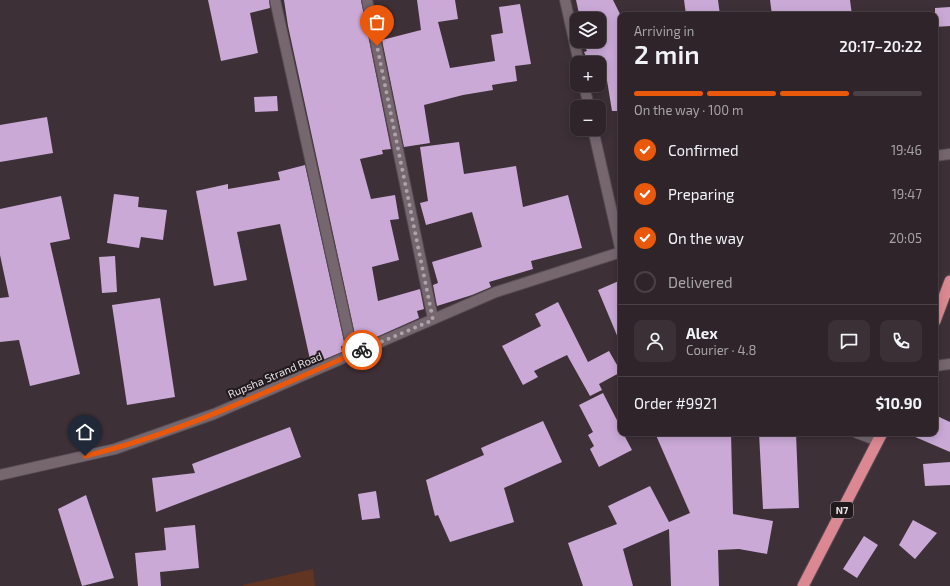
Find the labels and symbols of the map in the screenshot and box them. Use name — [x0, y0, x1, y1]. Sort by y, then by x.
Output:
pin — [360, 5, 394, 46]
courier — [342, 330, 382, 370]
street label: Rupsha Strand Road — [226, 349, 324, 400]
pin — [68, 415, 102, 456]
road number: N7 — [831, 502, 853, 518]

